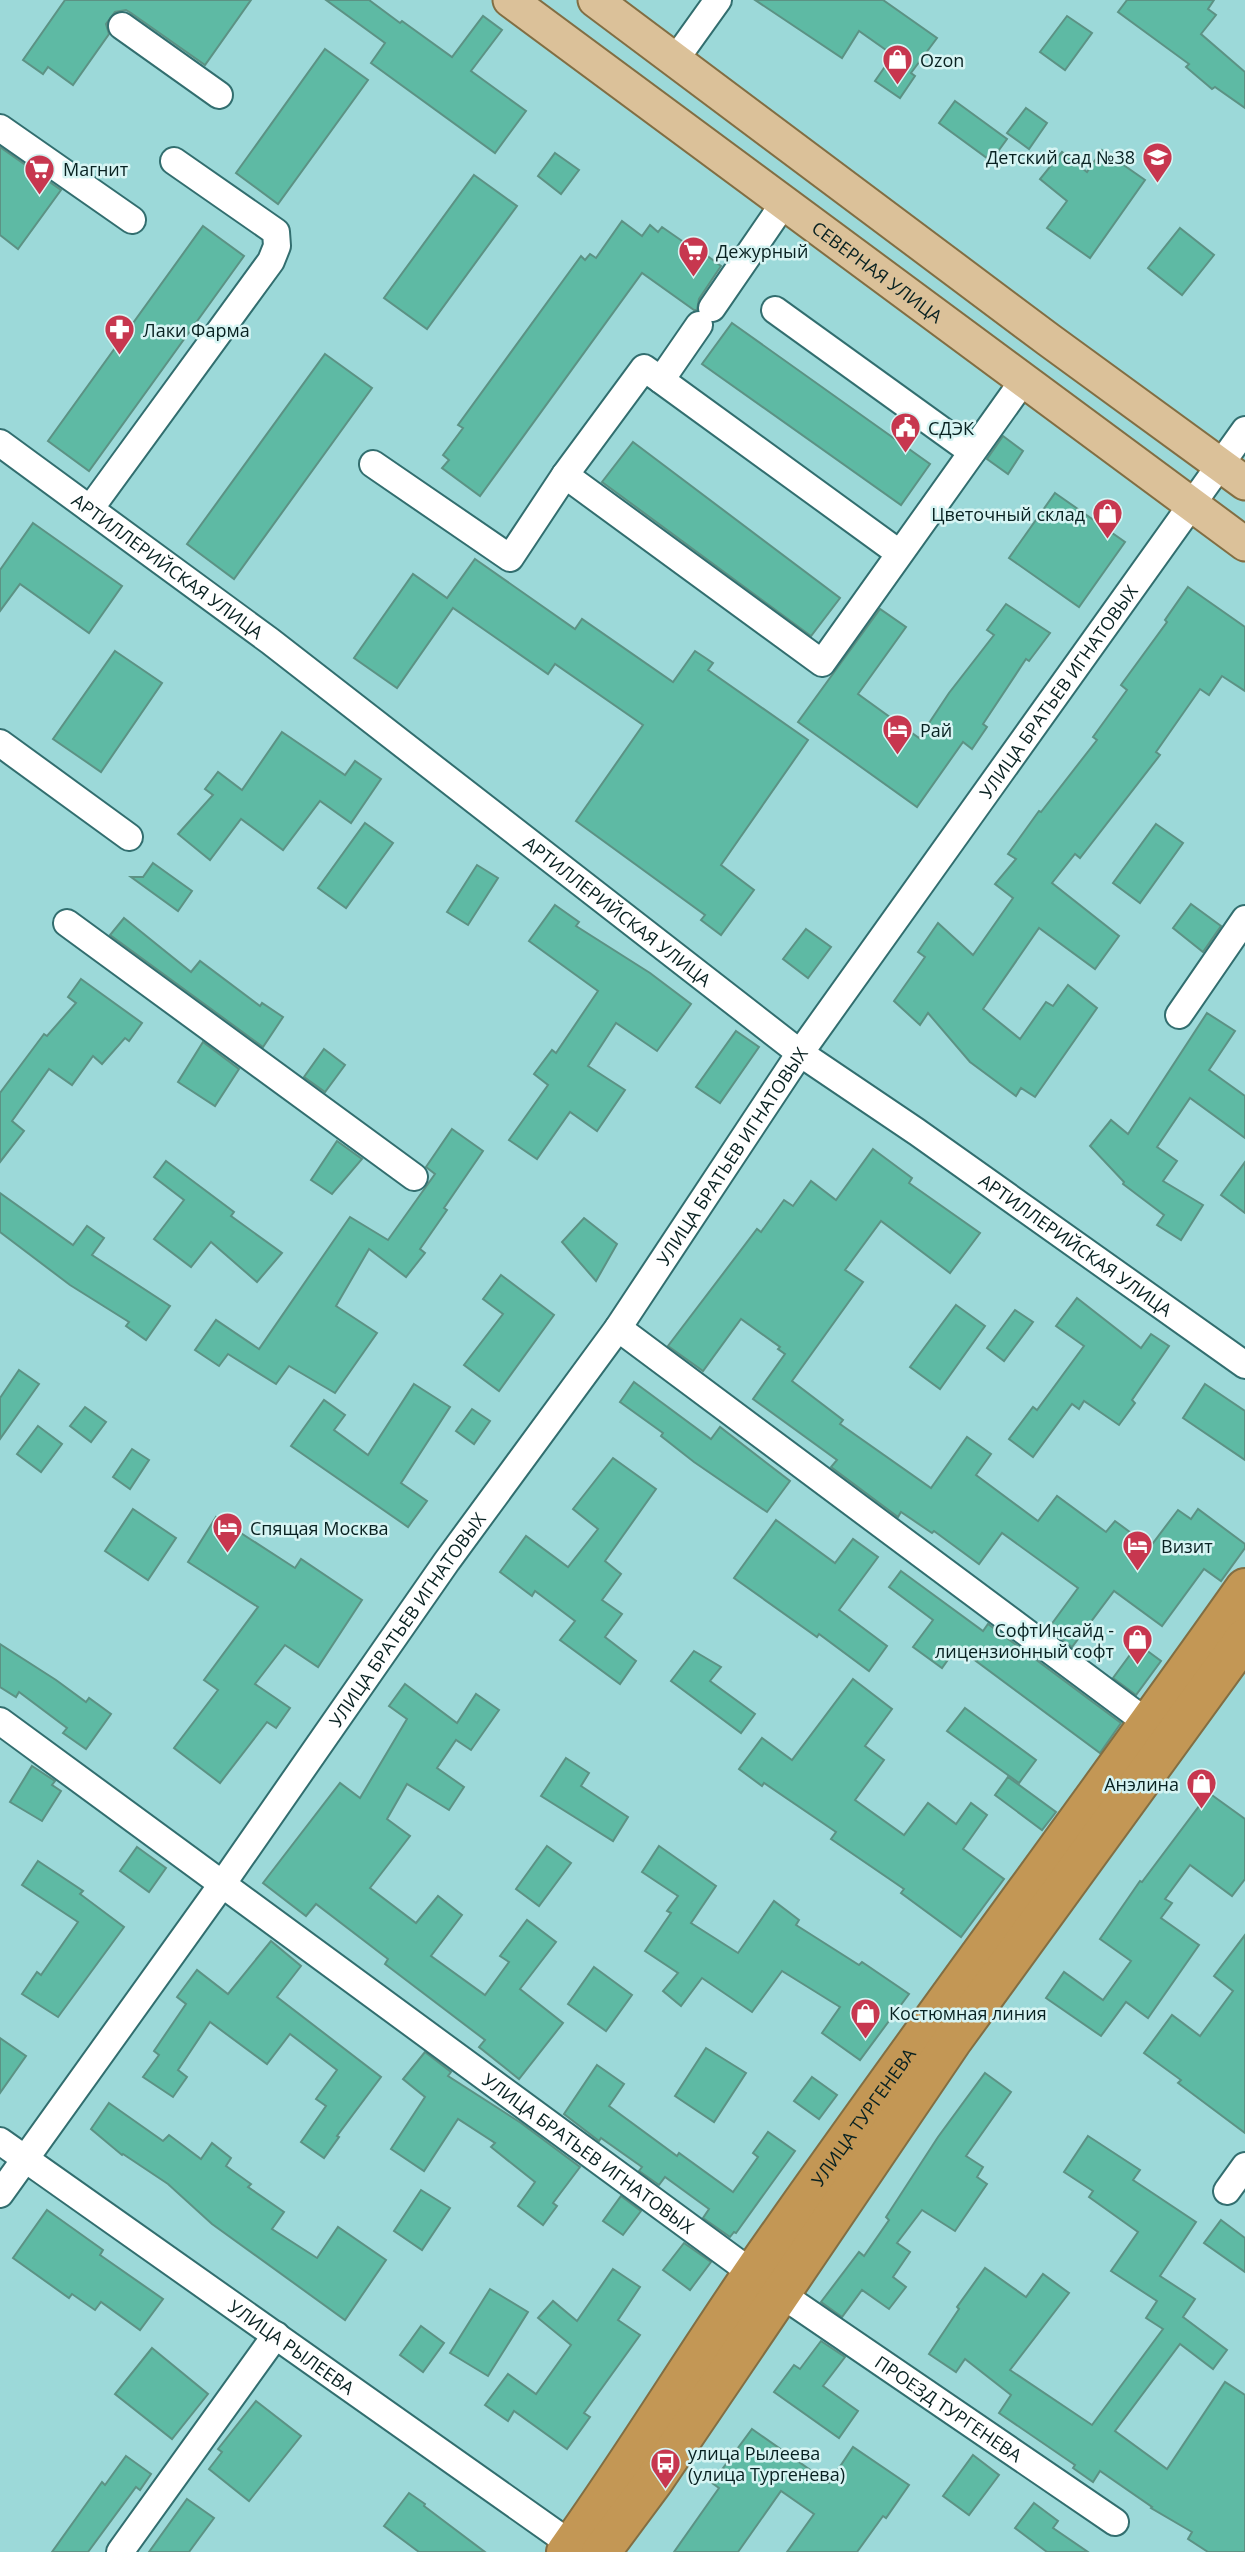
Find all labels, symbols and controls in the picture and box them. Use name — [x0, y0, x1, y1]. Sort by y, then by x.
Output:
shop icon: Ozon — [880, 43, 914, 87]
place label: Ozon — [920, 48, 964, 72]
school or university icon: Детский сад №38 — [1141, 140, 1175, 184]
place label: Детский сад №38 — [986, 145, 1135, 169]
supermarket icon: Магнит — [23, 152, 57, 196]
place label: Магнит — [63, 157, 129, 181]
street label: СЕВЕРНАЯ УЛИЦА — [807, 216, 948, 329]
supermarket icon: Дежурный — [676, 234, 710, 278]
place label: Дежурный — [716, 239, 808, 263]
pharmacy icon: Лаки Фарма — [103, 313, 137, 357]
place label: Лаки Фарма — [143, 318, 250, 342]
public building icon: СДЭК — [888, 411, 922, 455]
place label: СДЭК — [928, 416, 974, 440]
street label: АРТИЛЛЕРИЙСКАЯ УЛИЦА — [67, 488, 269, 644]
shop icon: Цветочный склад — [1091, 497, 1125, 541]
place label: Цветочный склад — [931, 502, 1085, 526]
street label: УЛИЦА БРАТЬЕВ ИГНАТОВЫХ — [974, 580, 1143, 803]
hotel icon: Рай — [880, 713, 914, 757]
place label: Рай — [920, 718, 952, 742]
street label: АРТИЛЛЕРИЙСКАЯ УЛИЦА — [519, 831, 717, 992]
street label: УЛИЦА БРАТЬЕВ ИГНАТОВЫХ — [651, 1042, 813, 1270]
street label: АРТИЛЛЕРИЙСКАЯ УЛИЦА — [975, 1168, 1177, 1322]
street label: УЛИЦА БРАТЬЕВ ИГНАТОВЫХ — [323, 1507, 491, 1731]
hotel icon: Спящая Москва — [210, 1511, 244, 1555]
place label: Спящая Москва — [250, 1516, 389, 1540]
hotel icon: Визит — [1121, 1529, 1155, 1573]
place label: Визит — [1161, 1534, 1213, 1558]
place label: СофтИнсайд - лицензионный софт — [935, 1618, 1115, 1663]
shop icon: СофтИнсайд - лицензионный софт — [1120, 1623, 1154, 1667]
shop icon: Анэлина — [1185, 1767, 1219, 1811]
place label: Анэлина — [1104, 1772, 1179, 1796]
shop icon: Костюмная линия — [849, 1996, 883, 2040]
place label: Костюмная линия — [889, 2001, 1047, 2025]
street label: УЛИЦА ТУРГЕНЕВА — [806, 2043, 921, 2191]
street label: УЛИЦА БРАТЬЕВ ИГНАТОВЫХ — [478, 2067, 700, 2239]
street label: УЛИЦА РЫЛЕЕВА — [224, 2294, 360, 2400]
street label: ПРОЕЗД ТУРГЕНЕВА — [870, 2350, 1027, 2467]
place label: улица Рылеева (улица Тургенева) — [688, 2441, 845, 2486]
bus stop icon: улица Рылеева (улица Тургенева) — [648, 2446, 682, 2490]

